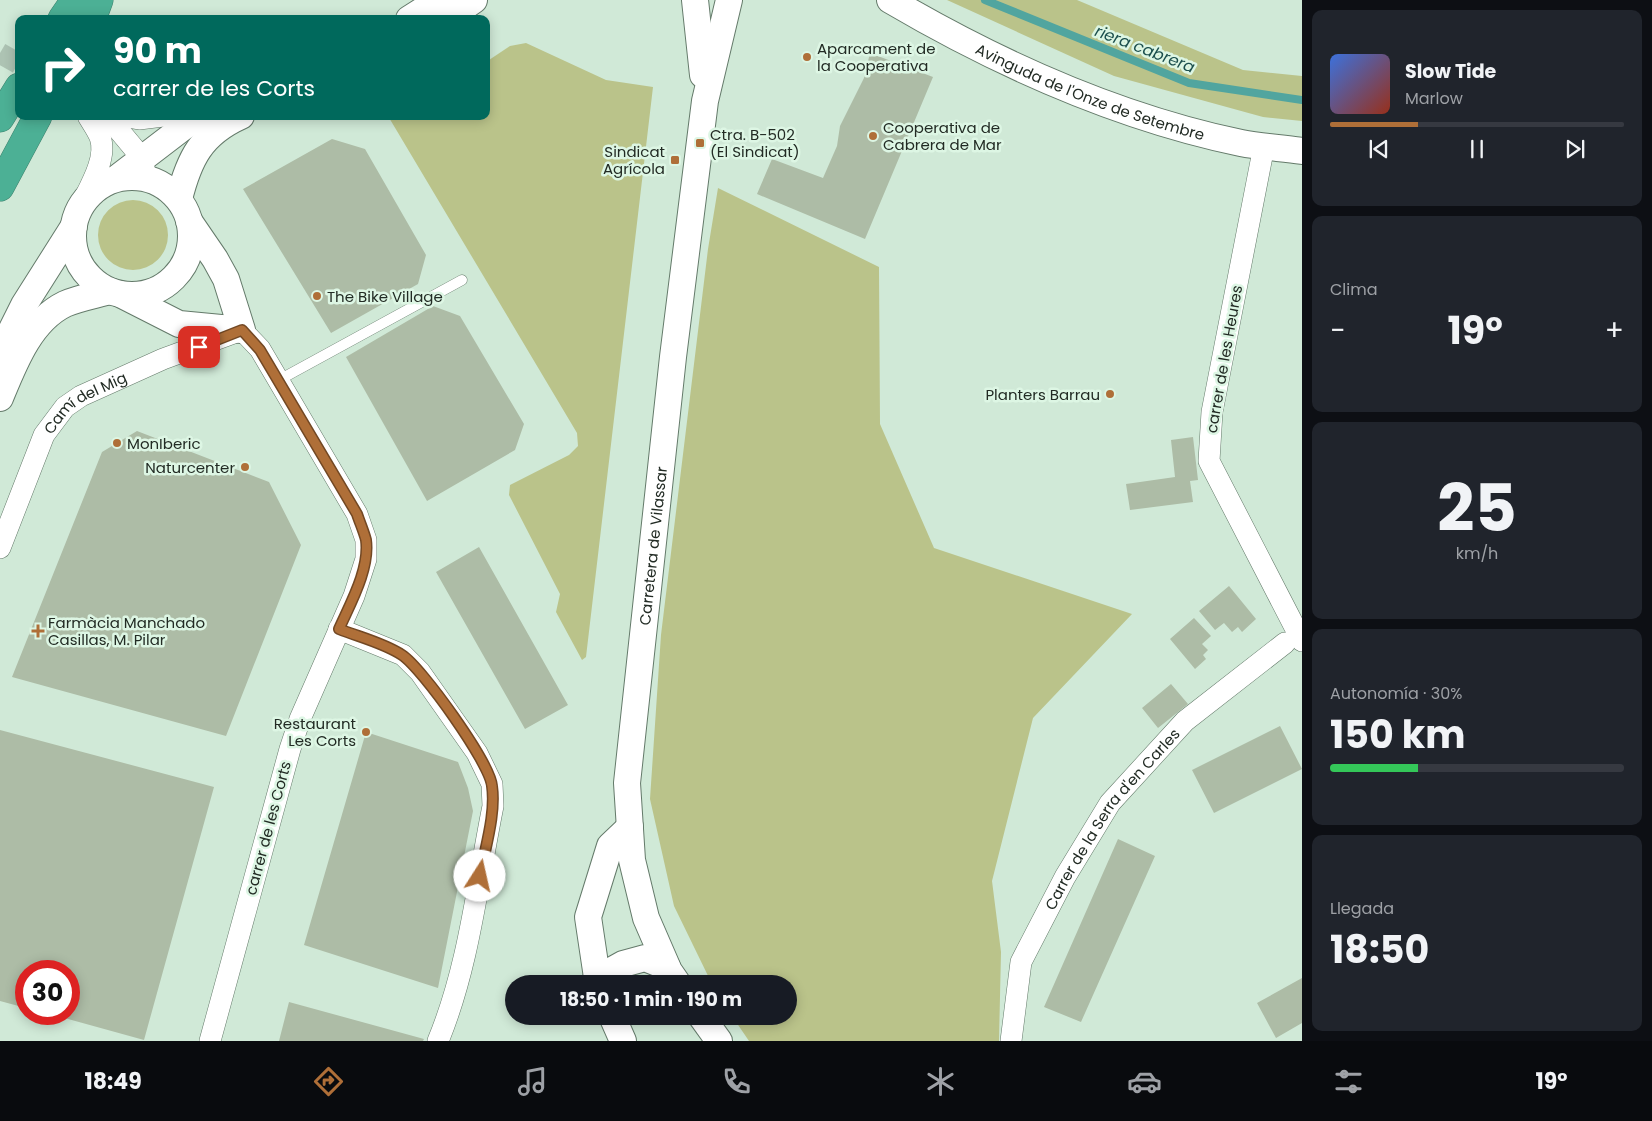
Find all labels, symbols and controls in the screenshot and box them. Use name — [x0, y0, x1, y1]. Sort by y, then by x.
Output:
water label: riera cabrera — [1092, 19, 1198, 79]
text: 90 m — [113, 26, 202, 75]
icon: right — [30, 35, 95, 100]
place label: Aparcament de la Cooperativa — [817, 38, 936, 76]
street label: Avinguda de l'Onze de Setembre — [972, 38, 1207, 145]
marker: Aparcament de la Cooperativa — [801, 51, 813, 63]
text: Slow Tide — [1405, 58, 1496, 85]
text: carrer de les Corts — [113, 73, 315, 104]
text: Marlow — [1405, 87, 1463, 110]
place label: Cooperativa de Cabrera de Mar — [883, 117, 1002, 155]
place label: Ctra. B-502 (El Sindicat) — [710, 124, 800, 162]
marker: Cooperativa de Cabrera de Mar — [867, 130, 879, 142]
icon: previous — [1365, 135, 1393, 163]
icon: pause — [1463, 135, 1491, 163]
icon: next — [1561, 135, 1589, 163]
marker: Ctra. B-502 (El Sindicat) — [694, 137, 706, 149]
place label: Sindicat Agrícola — [603, 141, 665, 179]
marker: Sindicat Agrícola — [669, 154, 681, 166]
text: Clima — [1330, 278, 1378, 301]
street label: carrer de les Heures — [1201, 283, 1247, 434]
place label: The Bike Village — [327, 286, 443, 307]
marker: The Bike Village — [311, 290, 323, 302]
text: 19° — [1448, 304, 1503, 357]
text: − — [1330, 311, 1345, 350]
text: + — [1605, 311, 1624, 350]
pin — [178, 326, 220, 368]
icon: arrive — [185, 333, 213, 361]
street label: Camí del Mig — [38, 366, 130, 438]
place label: Planters Barrau — [985, 384, 1100, 405]
marker: Planters Barrau — [1104, 388, 1116, 400]
place label: MonIberic — [127, 433, 201, 454]
marker: MonIberic — [111, 437, 123, 449]
place label: Naturcenter — [145, 457, 235, 478]
marker: Naturcenter — [239, 461, 251, 473]
text: 25 — [1437, 463, 1517, 554]
street label: Carretera de Vilassar — [634, 465, 672, 626]
text: km/h — [1456, 542, 1498, 565]
place label: Farmàcia Manchado Casillas, M. Pilar — [48, 612, 205, 650]
marker: Farmàcia Manchado Casillas, M. Pilar — [32, 625, 44, 637]
text: Autonomía · 30% — [1330, 682, 1462, 705]
text: 150 km — [1330, 708, 1466, 761]
place label: Restaurant Les Corts — [274, 713, 356, 751]
street label: Carrer de la Serra d'en Carles — [1039, 723, 1184, 913]
marker: Restaurant Les Corts — [360, 726, 372, 738]
street label: carrer de les Corts — [240, 759, 296, 897]
position arrow — [453, 849, 505, 901]
text: Llegada — [1330, 897, 1394, 920]
text: 18:50 — [1330, 923, 1429, 976]
speed limit sign: 30 — [15, 960, 80, 1025]
text: 18:50 · 1 min · 190 m — [560, 986, 742, 1013]
icon: directions — [311, 1064, 346, 1099]
icon: music — [515, 1064, 550, 1099]
icon: phone — [719, 1064, 754, 1099]
icon: climate — [923, 1064, 958, 1099]
icon: car — [1127, 1064, 1162, 1099]
icon: filters — [1331, 1064, 1366, 1099]
text: 18:49 — [85, 1066, 142, 1097]
text: 19° — [1535, 1066, 1567, 1097]

